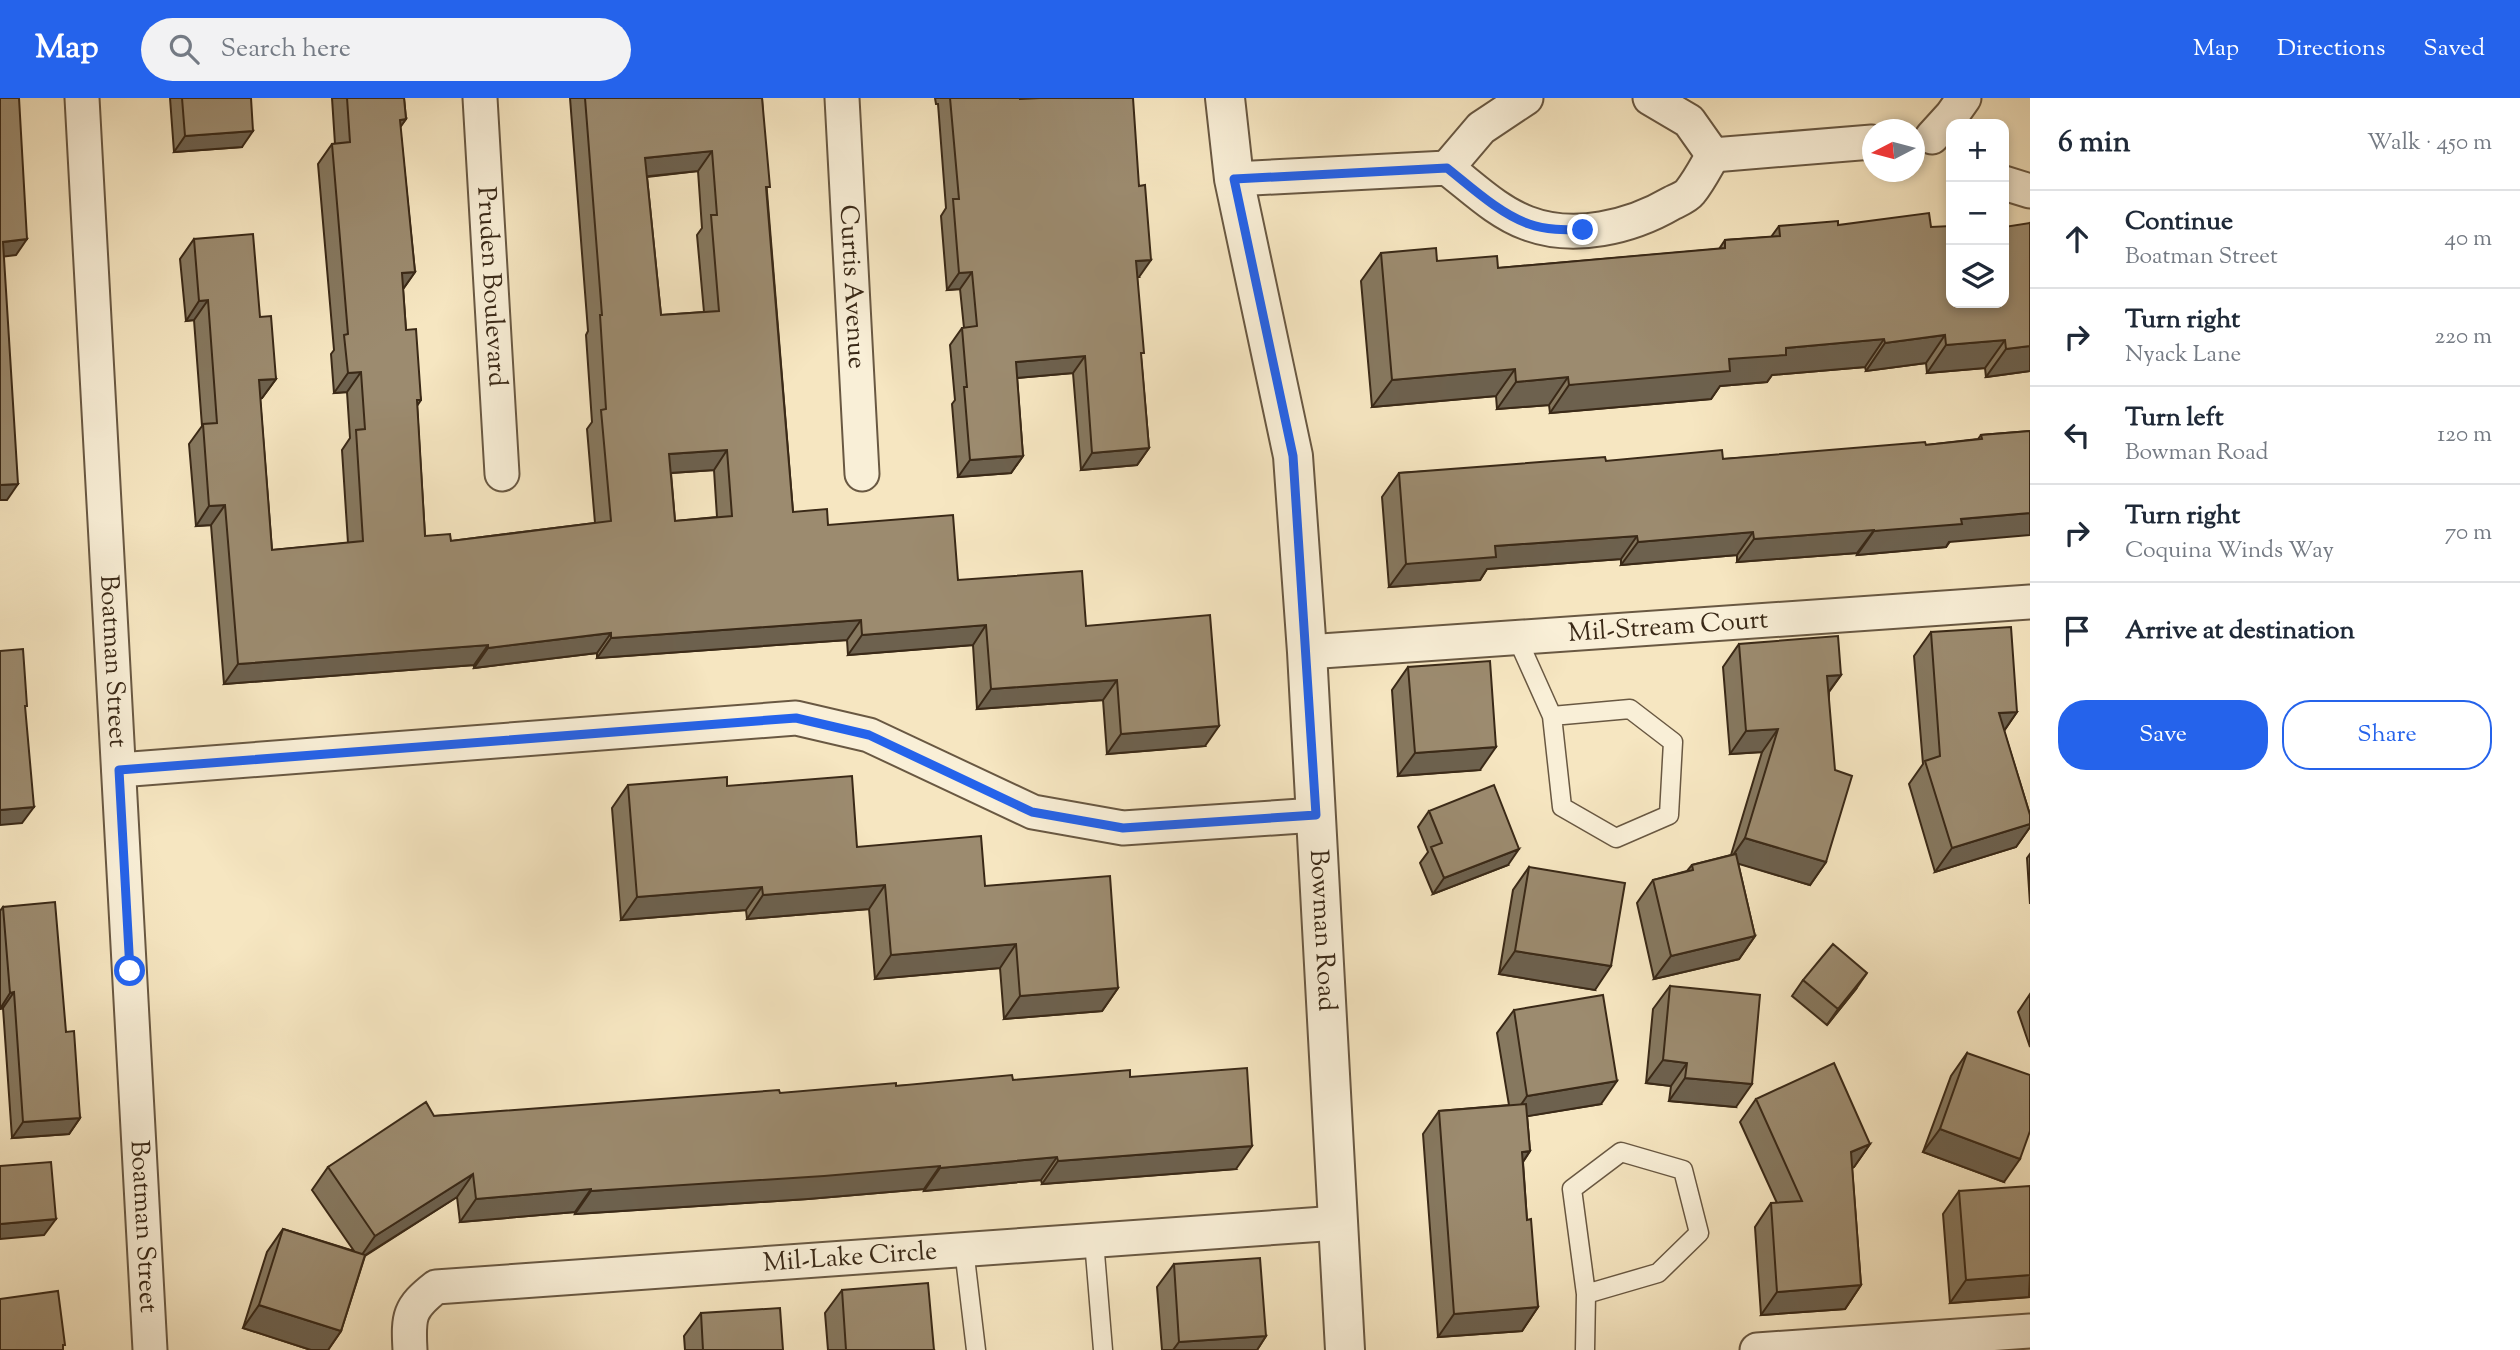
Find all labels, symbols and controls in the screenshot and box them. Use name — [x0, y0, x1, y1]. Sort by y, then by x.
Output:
search box — [141, 18, 631, 81]
text: Map — [35, 25, 99, 73]
icon: search — [165, 30, 203, 68]
text: Search here — [221, 31, 351, 68]
text: Map — [2193, 32, 2239, 66]
text: Directions — [2277, 32, 2385, 66]
text: Saved — [2423, 32, 2485, 66]
north arrow — [1862, 119, 1925, 182]
map controls — [1946, 119, 2009, 308]
button: + — [1946, 119, 2009, 182]
text: 6 min — [2058, 122, 2130, 165]
text: Walk · 450 m — [2367, 127, 2492, 160]
button: − — [1946, 182, 2009, 245]
street label: Pruden Boulevard — [467, 185, 515, 388]
street label: Curtis Avenue — [829, 204, 875, 370]
text: Continue — [2125, 204, 2233, 241]
route end — [1567, 214, 1598, 245]
icon: ahead — [2058, 220, 2096, 258]
text: 40 m — [2445, 223, 2492, 256]
text: Boatman Street — [2125, 241, 2278, 274]
button: layers — [1946, 245, 2009, 308]
text: Turn right — [2125, 302, 2240, 339]
icon: right — [2058, 318, 2096, 356]
text: 220 m — [2434, 321, 2492, 354]
text: Nyack Lane — [2125, 339, 2241, 372]
text: Turn left — [2125, 400, 2224, 437]
icon: left — [2058, 416, 2096, 454]
text: 120 m — [2437, 419, 2492, 452]
text: Bowman Road — [2125, 437, 2268, 470]
text: Turn right — [2125, 498, 2240, 535]
icon: right — [2058, 514, 2096, 552]
text: 70 m — [2445, 517, 2492, 550]
text: Coquina Winds Way — [2125, 535, 2334, 568]
street label: Boatman Street — [89, 574, 136, 749]
street label: Mil-Stream Court — [1567, 602, 1770, 652]
icon: arrive — [2058, 612, 2096, 650]
text: Arrive at destination — [2125, 613, 2355, 650]
button: Save — [2058, 700, 2268, 770]
button: Share — [2282, 700, 2492, 770]
street label: Bowman Road — [1299, 848, 1345, 1013]
route start — [114, 955, 145, 986]
street label: Boatman Street — [120, 1139, 166, 1314]
street label: Mil-Lake Circle — [762, 1233, 938, 1282]

